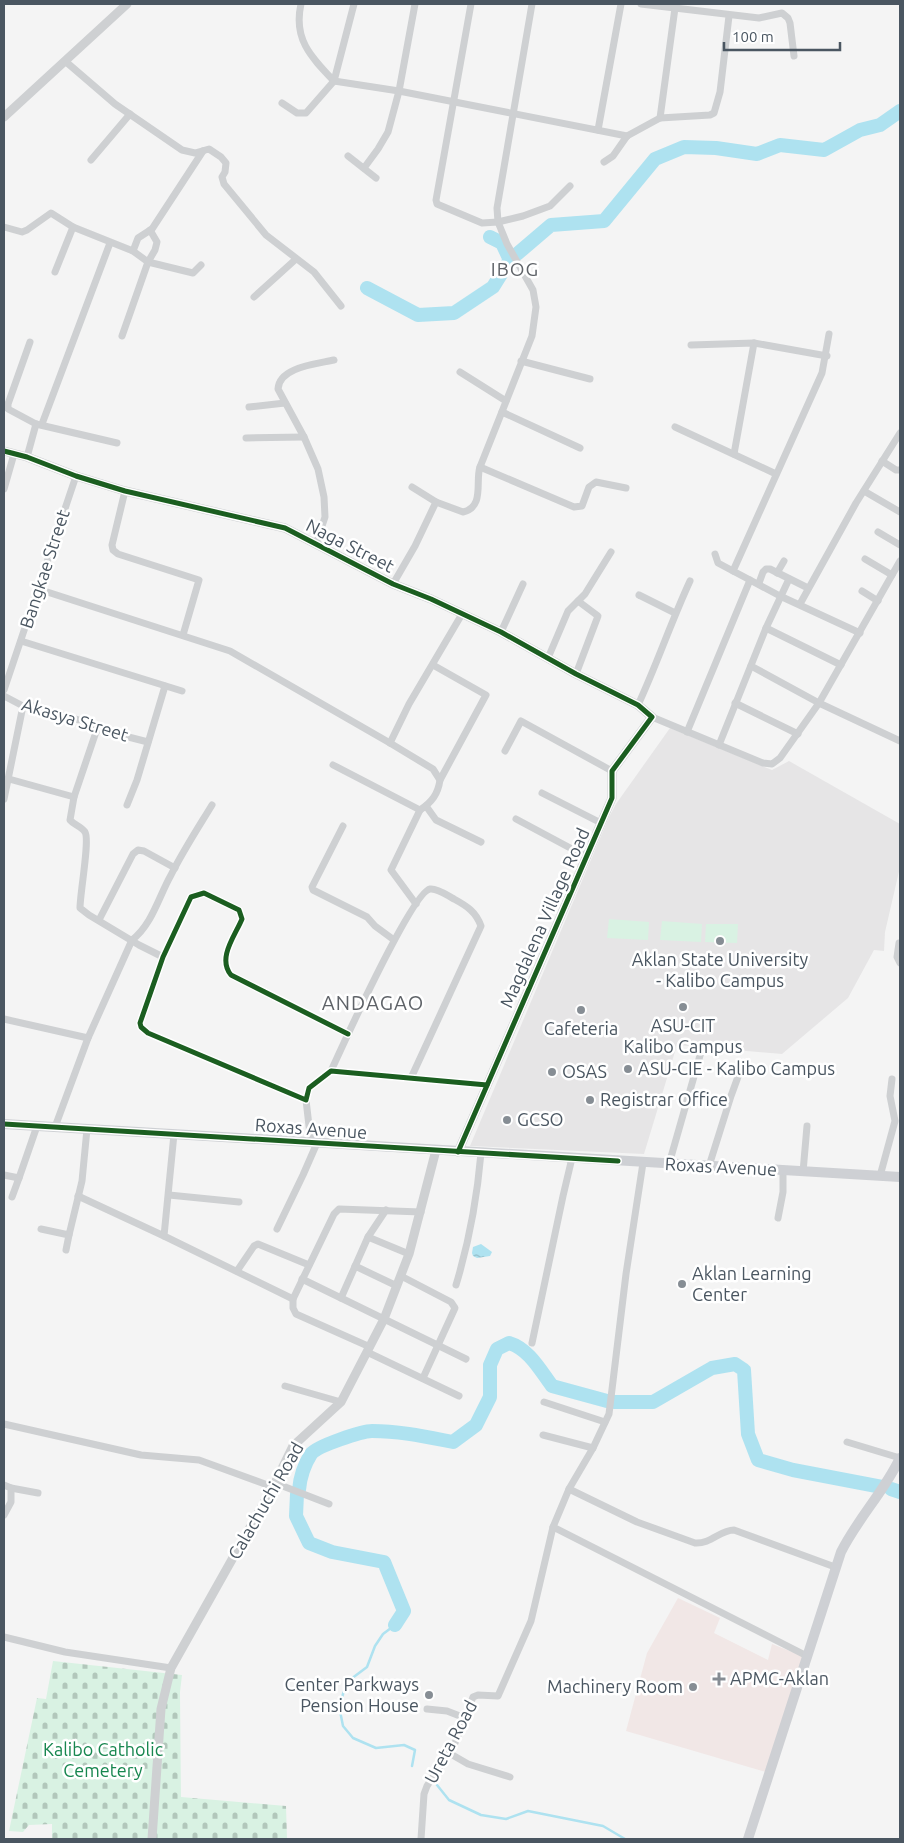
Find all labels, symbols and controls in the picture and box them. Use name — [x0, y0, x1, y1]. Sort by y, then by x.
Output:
scale bar — [724, 20, 840, 52]
text: 100 m — [732, 28, 774, 45]
district label: IBOG — [491, 258, 539, 280]
street label: Bangkae Street — [15, 507, 73, 631]
street label: Naga Street — [303, 514, 398, 576]
street label: Akasya Street — [20, 693, 131, 745]
street label: Magdalena Village Road — [495, 825, 593, 1010]
marker: Aklan State University - Kalibo Campus — [714, 935, 726, 947]
place label: Aklan State University - Kalibo Campus — [632, 949, 809, 990]
district label: ANDAGAO — [322, 991, 424, 1014]
marker: ASU-CIT Kalibo Campus — [677, 1001, 689, 1013]
marker: Cafeteria — [575, 1004, 587, 1016]
place label: ASU-CIT Kalibo Campus — [624, 1015, 743, 1056]
place label: Cafeteria — [544, 1018, 618, 1038]
place label: ASU-CIE - Kalibo Campus — [638, 1058, 835, 1078]
place label: OSAS — [562, 1061, 607, 1081]
marker: ASU-CIE - Kalibo Campus — [622, 1063, 634, 1075]
marker: OSAS — [546, 1066, 558, 1078]
place label: Registrar Office — [600, 1089, 728, 1109]
marker: Registrar Office — [584, 1094, 596, 1106]
place label: GCSO — [517, 1109, 564, 1129]
street label: Roxas Avenue — [254, 1114, 368, 1142]
marker: GCSO — [501, 1114, 513, 1126]
street label: Roxas Avenue — [664, 1153, 778, 1179]
place label: Aklan Learning Center — [692, 1263, 812, 1304]
marker: Aklan Learning Center — [676, 1278, 688, 1290]
street label: Calachuchi Road — [224, 1438, 307, 1563]
place label: APMC-Aklan — [730, 1668, 829, 1688]
marker: APMC-Aklan — [712, 1672, 726, 1686]
place label: Center Parkways Pension House — [284, 1674, 419, 1715]
place label: Machinery Room — [547, 1676, 683, 1696]
marker: Machinery Room — [687, 1681, 699, 1693]
marker: Center Parkways Pension House — [423, 1689, 435, 1701]
street label: Ureta Road — [420, 1697, 480, 1786]
park label: Kalibo Catholic Cemetery — [43, 1739, 163, 1780]

